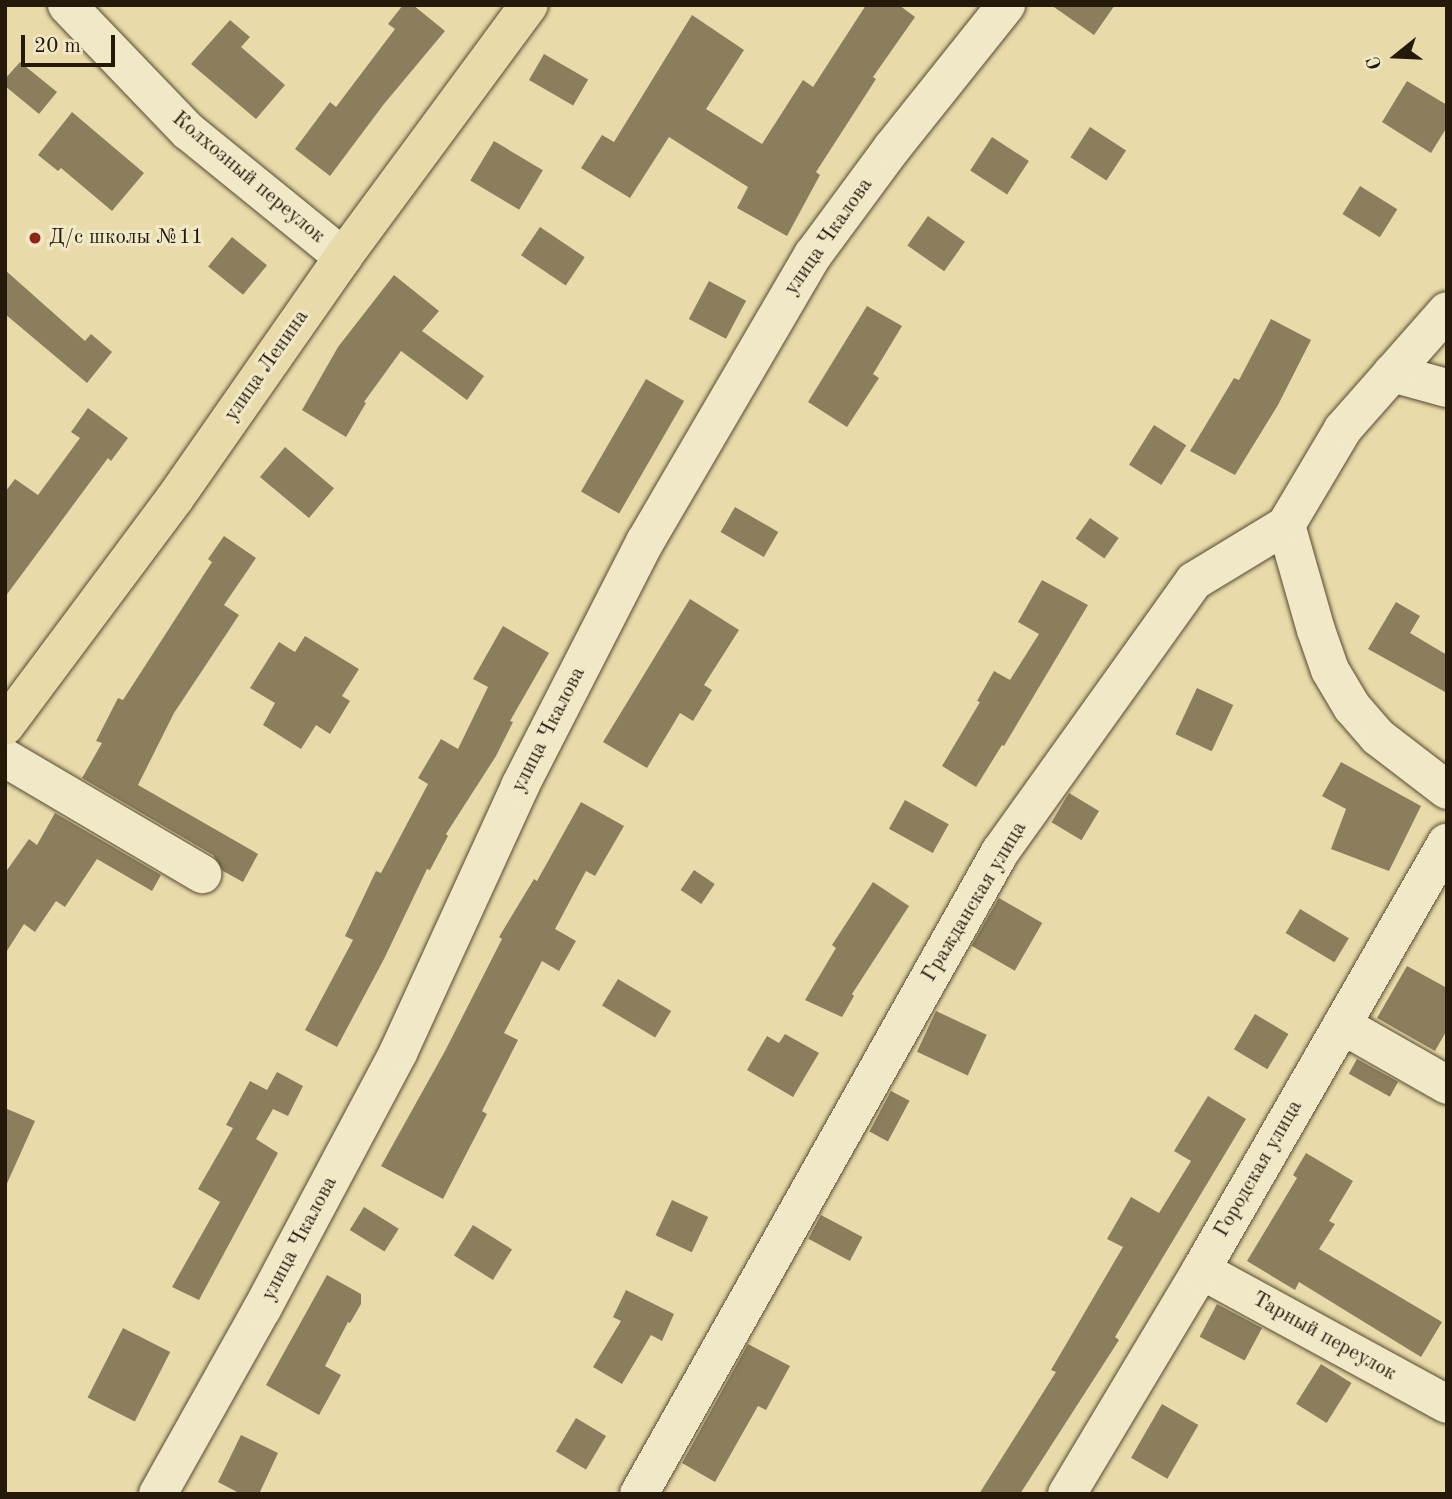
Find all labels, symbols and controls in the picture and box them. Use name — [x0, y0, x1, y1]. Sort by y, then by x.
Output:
scale bar — [24, 21, 119, 65]
north arrow — [1361, 21, 1431, 91]
text: 20 m — [34, 36, 81, 57]
text: С — [1365, 54, 1387, 72]
street label: Колхозный переулок — [166, 107, 330, 249]
street label: улица Чкалова — [779, 174, 879, 300]
place label: Д/с школы №11 — [49, 225, 203, 251]
marker: Д/с школы №11 — [27, 230, 43, 246]
street label: улица Ленина — [219, 305, 315, 427]
street label: улица Чкалова — [507, 663, 591, 797]
street label: Гражданская улица — [917, 817, 1033, 987]
street label: Городская улица — [1210, 1096, 1308, 1242]
street label: улица Чкалова — [257, 1172, 343, 1306]
street label: Тарный переулок — [1248, 1287, 1400, 1387]

